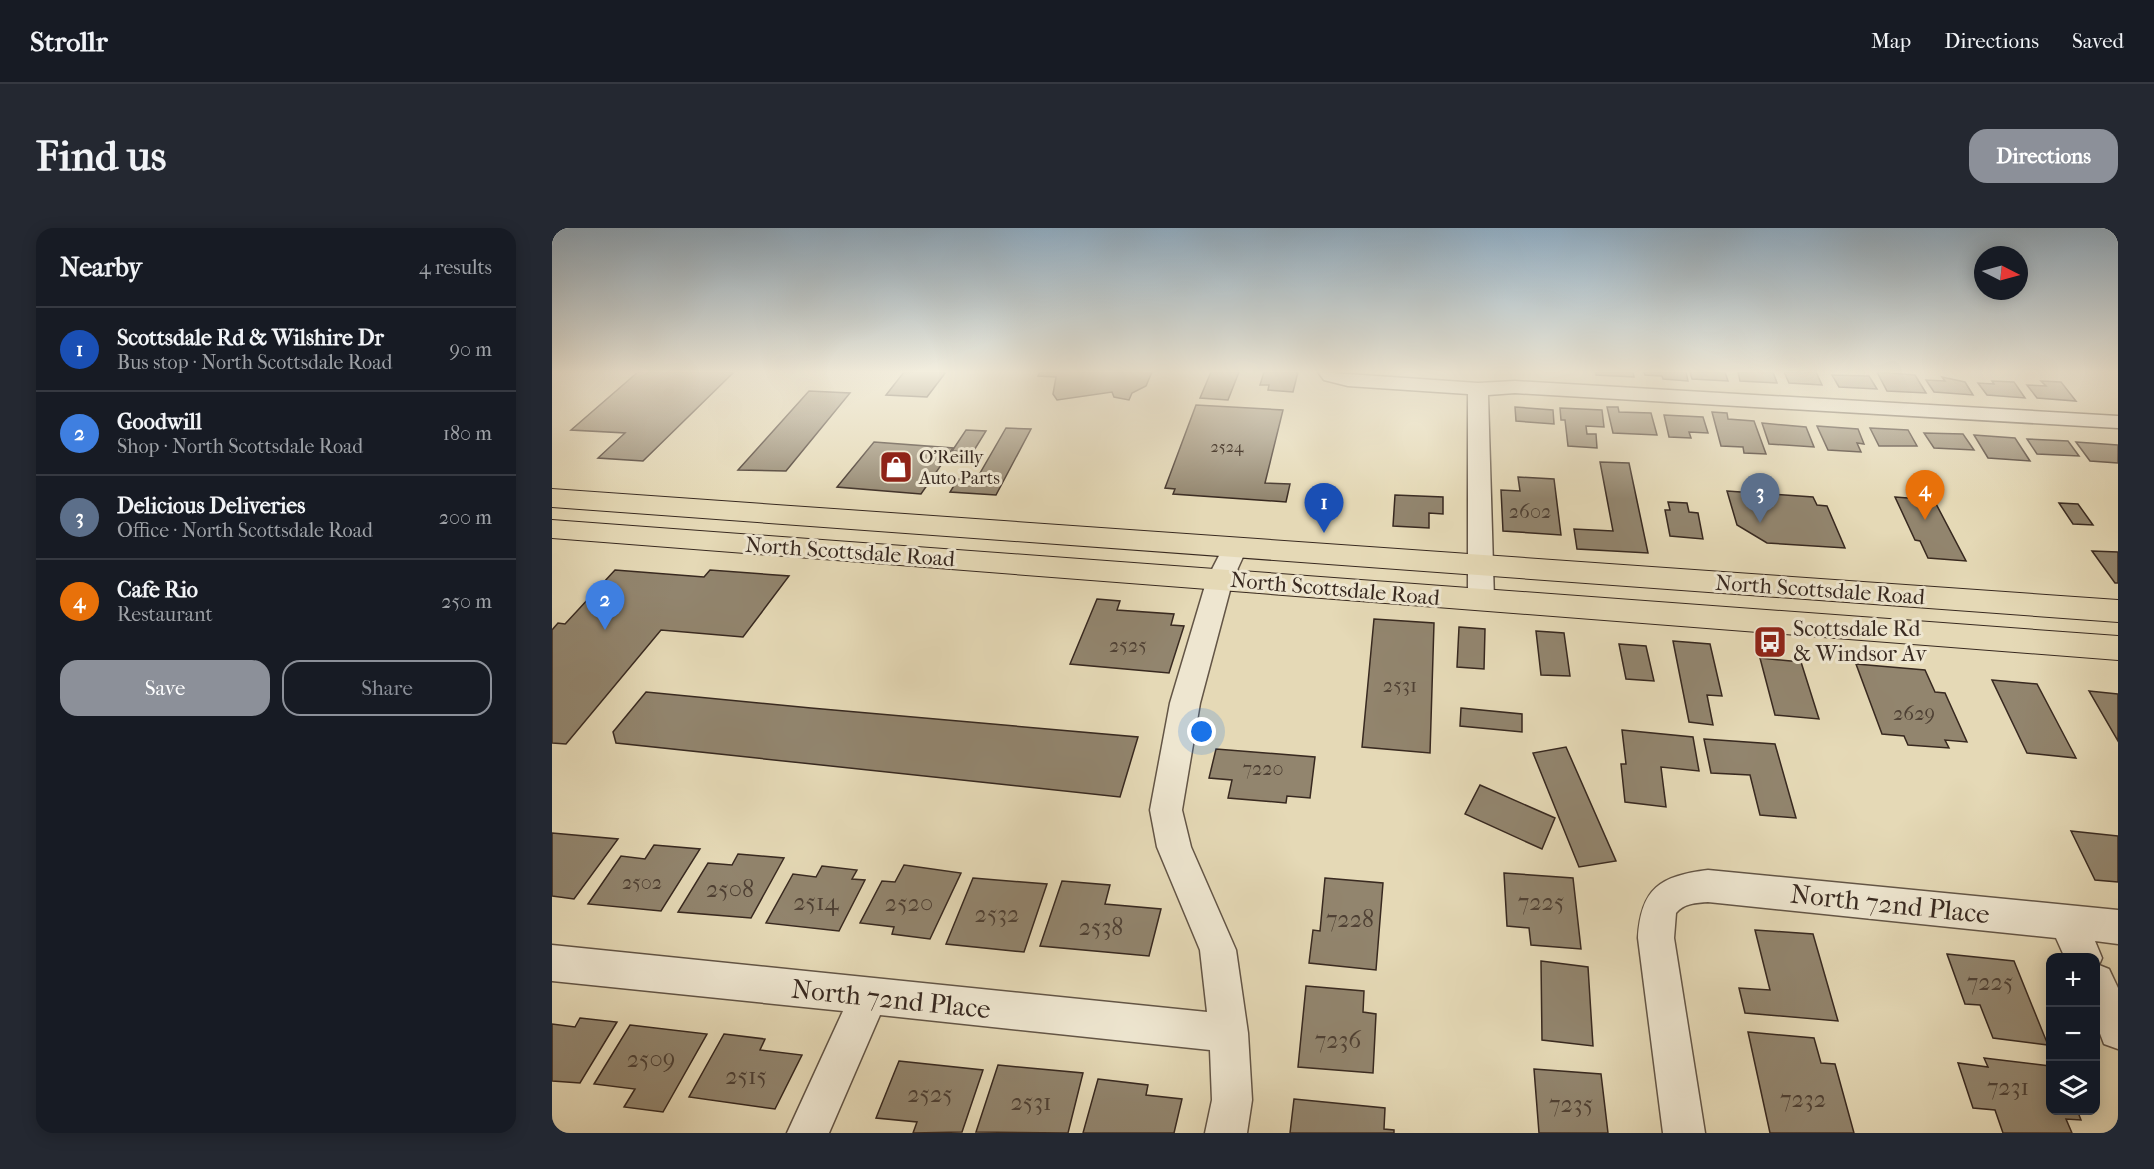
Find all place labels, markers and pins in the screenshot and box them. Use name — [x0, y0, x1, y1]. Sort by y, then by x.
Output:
place label: O'Reilly Auto Parts — [918, 447, 1000, 489]
shop icon: O'Reilly Auto Parts — [878, 449, 914, 485]
pin: 4 — [1906, 470, 1944, 520]
pin: 3 — [1740, 474, 1780, 523]
pin: 1 — [1304, 484, 1344, 533]
pin: 2 — [586, 580, 624, 630]
place label: Scottsdale Rd & Windsor Av — [1793, 616, 1927, 667]
bus stop icon: Scottsdale Rd & Windsor Av — [1752, 624, 1788, 660]

